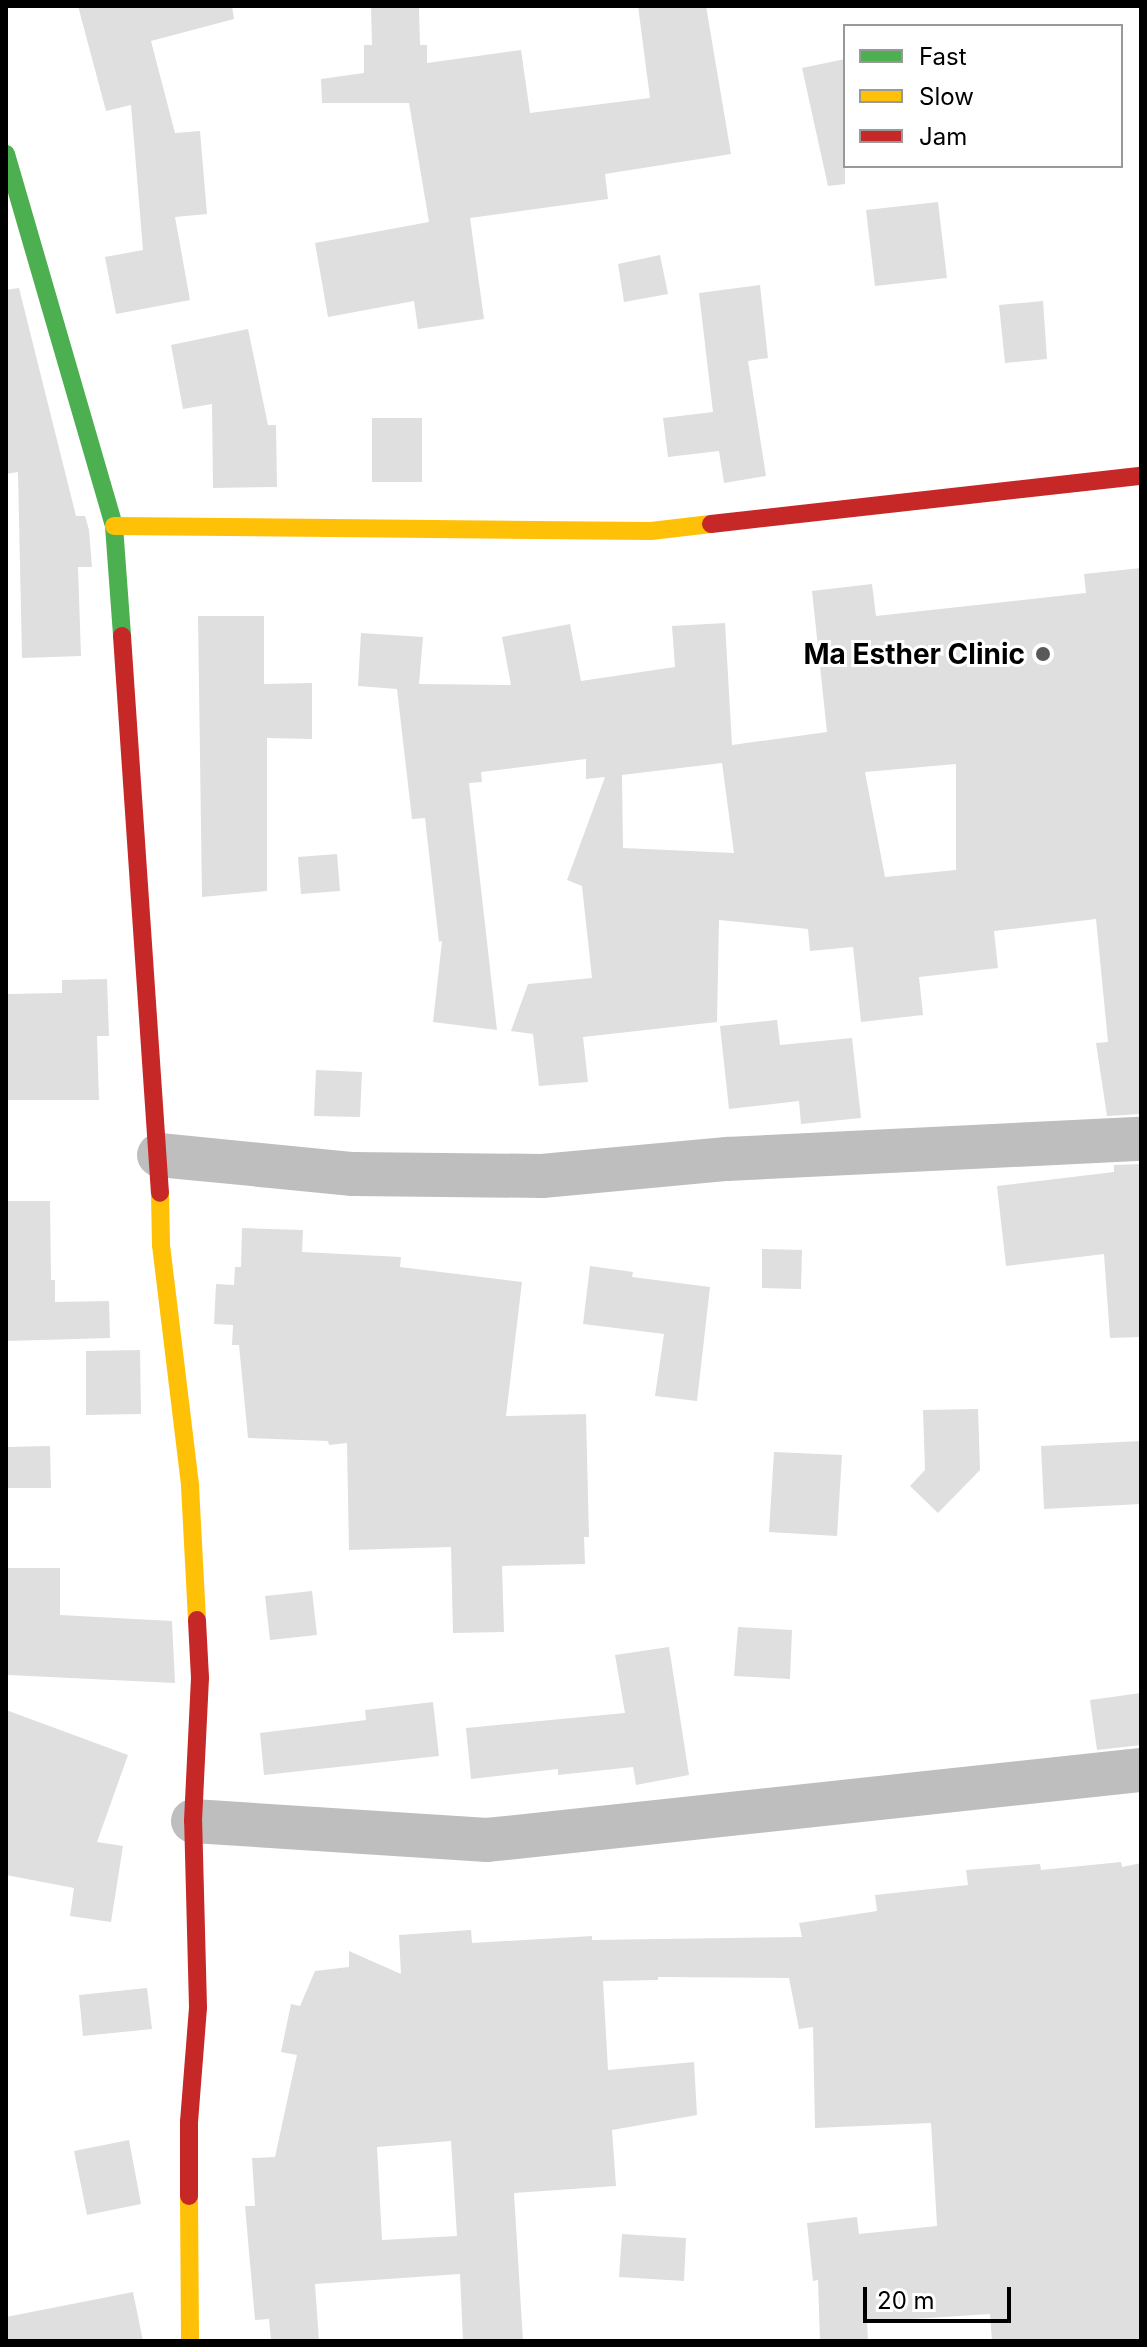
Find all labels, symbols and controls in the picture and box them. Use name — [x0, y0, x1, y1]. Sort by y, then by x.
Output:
legend — [843, 24, 1123, 168]
text: Fast — [919, 42, 967, 71]
text: Slow — [919, 82, 974, 111]
text: Jam — [919, 122, 967, 151]
place label: Ma Esther Clinic — [803, 637, 1025, 671]
marker: Ma Esther Clinic — [1032, 643, 1054, 665]
scale bar — [867, 2271, 1015, 2321]
text: 20 m — [877, 2286, 935, 2315]

